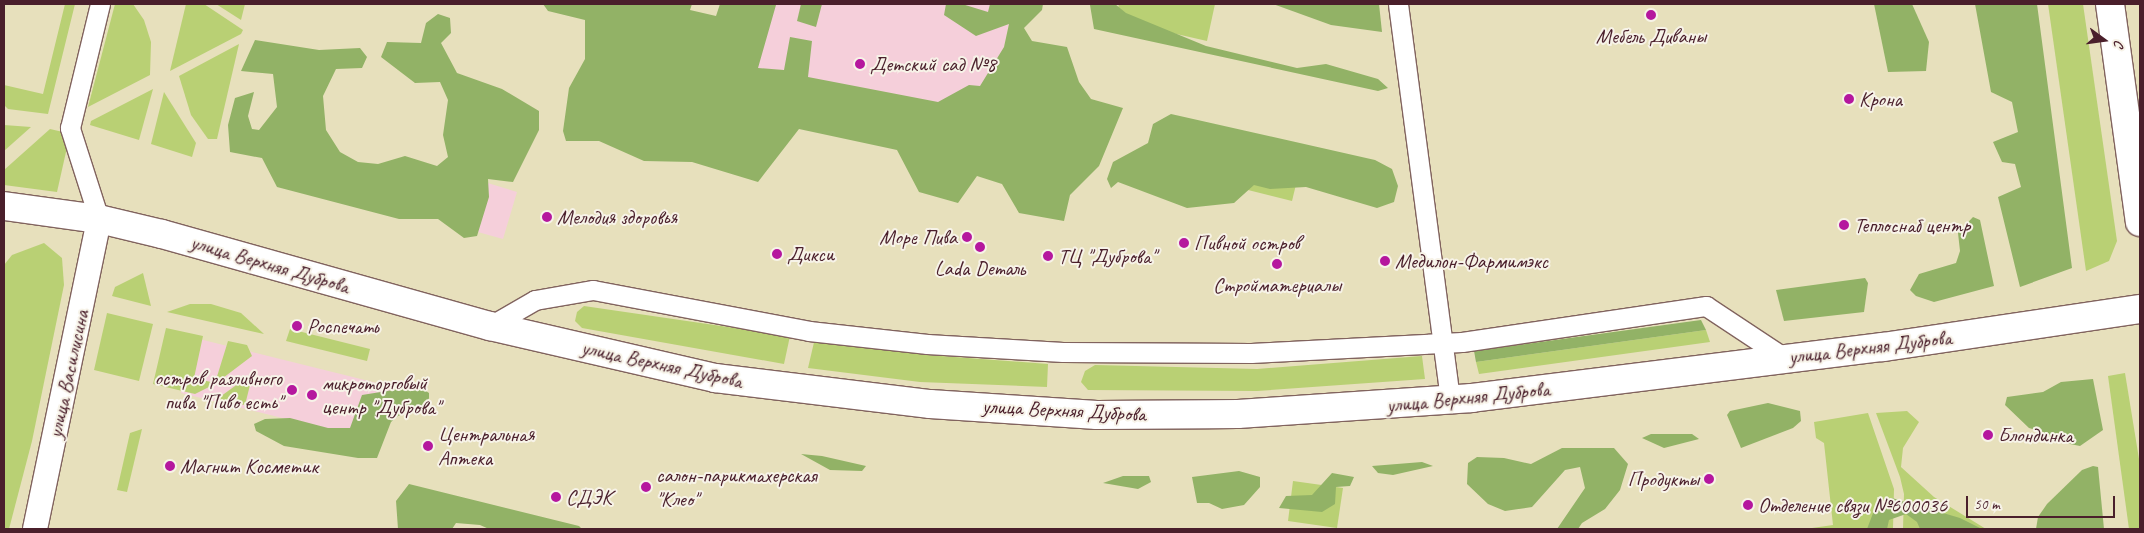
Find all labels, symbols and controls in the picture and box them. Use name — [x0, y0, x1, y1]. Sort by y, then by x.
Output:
marker: Мебель Диваны — [1645, 9, 1657, 21]
north arrow — [2079, 15, 2129, 65]
place label: Мебель Диваны — [1596, 23, 1706, 49]
text: С — [2110, 38, 2128, 49]
place label: Детский сад №8 — [870, 51, 996, 77]
marker: Детский сад №8 — [854, 58, 866, 70]
place label: Крона — [1859, 86, 1902, 112]
marker: Крона — [1843, 93, 1855, 105]
place label: Мелодия здоровья — [557, 204, 675, 230]
marker: Мелодия здоровья — [541, 211, 553, 223]
place label: Теплоснаб центр — [1854, 212, 1969, 238]
marker: Теплоснаб центр — [1838, 219, 1850, 231]
place label: Море Пива — [879, 224, 957, 250]
street label: улица Верхняя Дуброва — [187, 229, 353, 299]
place label: Пивной остров — [1194, 230, 1300, 256]
marker: Море Пива — [961, 231, 973, 243]
marker: Пивной остров — [1178, 237, 1190, 249]
place label: Дикси — [787, 241, 834, 267]
marker: Lada Dеталь — [974, 241, 986, 253]
place label: ТЦ "Дуброва" — [1058, 243, 1156, 269]
marker: Дикси — [771, 248, 783, 260]
place label: Медилон-Фармимэкс — [1395, 248, 1548, 274]
marker: ТЦ "Дуброва" — [1042, 250, 1054, 262]
place label: Lada Dеталь — [935, 255, 1025, 281]
marker: Медилон-Фармимэкс — [1379, 255, 1391, 267]
marker: Стройматериалы — [1271, 258, 1283, 270]
place label: Стройматериалы — [1213, 272, 1341, 298]
street label: улица Василисина — [42, 308, 94, 440]
place label: Роспечать — [307, 313, 378, 339]
marker: Роспечать — [291, 320, 303, 332]
street label: улица Верхняя Дуброва — [1787, 324, 1953, 370]
street label: улица Верхняя Дуброва — [579, 335, 745, 393]
place label: остров разливного пива "Пиво есть" — [153, 365, 282, 415]
place label: микроторговый центр "Дуброва" — [322, 370, 440, 420]
street label: улица Верхняя Дуброва — [1385, 376, 1551, 418]
marker: остров разливного пива "Пиво есть" — [286, 384, 298, 396]
marker: микроторговый центр "Дуброва" — [306, 389, 318, 401]
street label: улица Верхняя Дуброва — [981, 393, 1147, 427]
place label: Центральная Аптека — [438, 421, 534, 471]
place label: Блондинка — [1998, 422, 2073, 448]
marker: Блондинка — [1982, 429, 1994, 441]
marker: Центральная Аптека — [422, 440, 434, 452]
place label: Магнит Косметик — [180, 453, 315, 479]
marker: Магнит Косметик — [164, 460, 176, 472]
place label: салон-парикмахерская "Клео" — [656, 462, 817, 512]
place label: Продукты — [1628, 466, 1699, 492]
marker: Продукты — [1703, 473, 1715, 485]
marker: салон-парикмахерская "Клео" — [640, 481, 652, 493]
place label: СДЭК — [566, 484, 612, 510]
scale bar — [1969, 486, 2118, 518]
marker: СДЭК — [550, 491, 562, 503]
place label: Отделение связи №600036 — [1758, 492, 1949, 518]
text: 50 m — [1974, 495, 2000, 514]
marker: Отделение связи №600036 — [1742, 499, 1754, 511]

